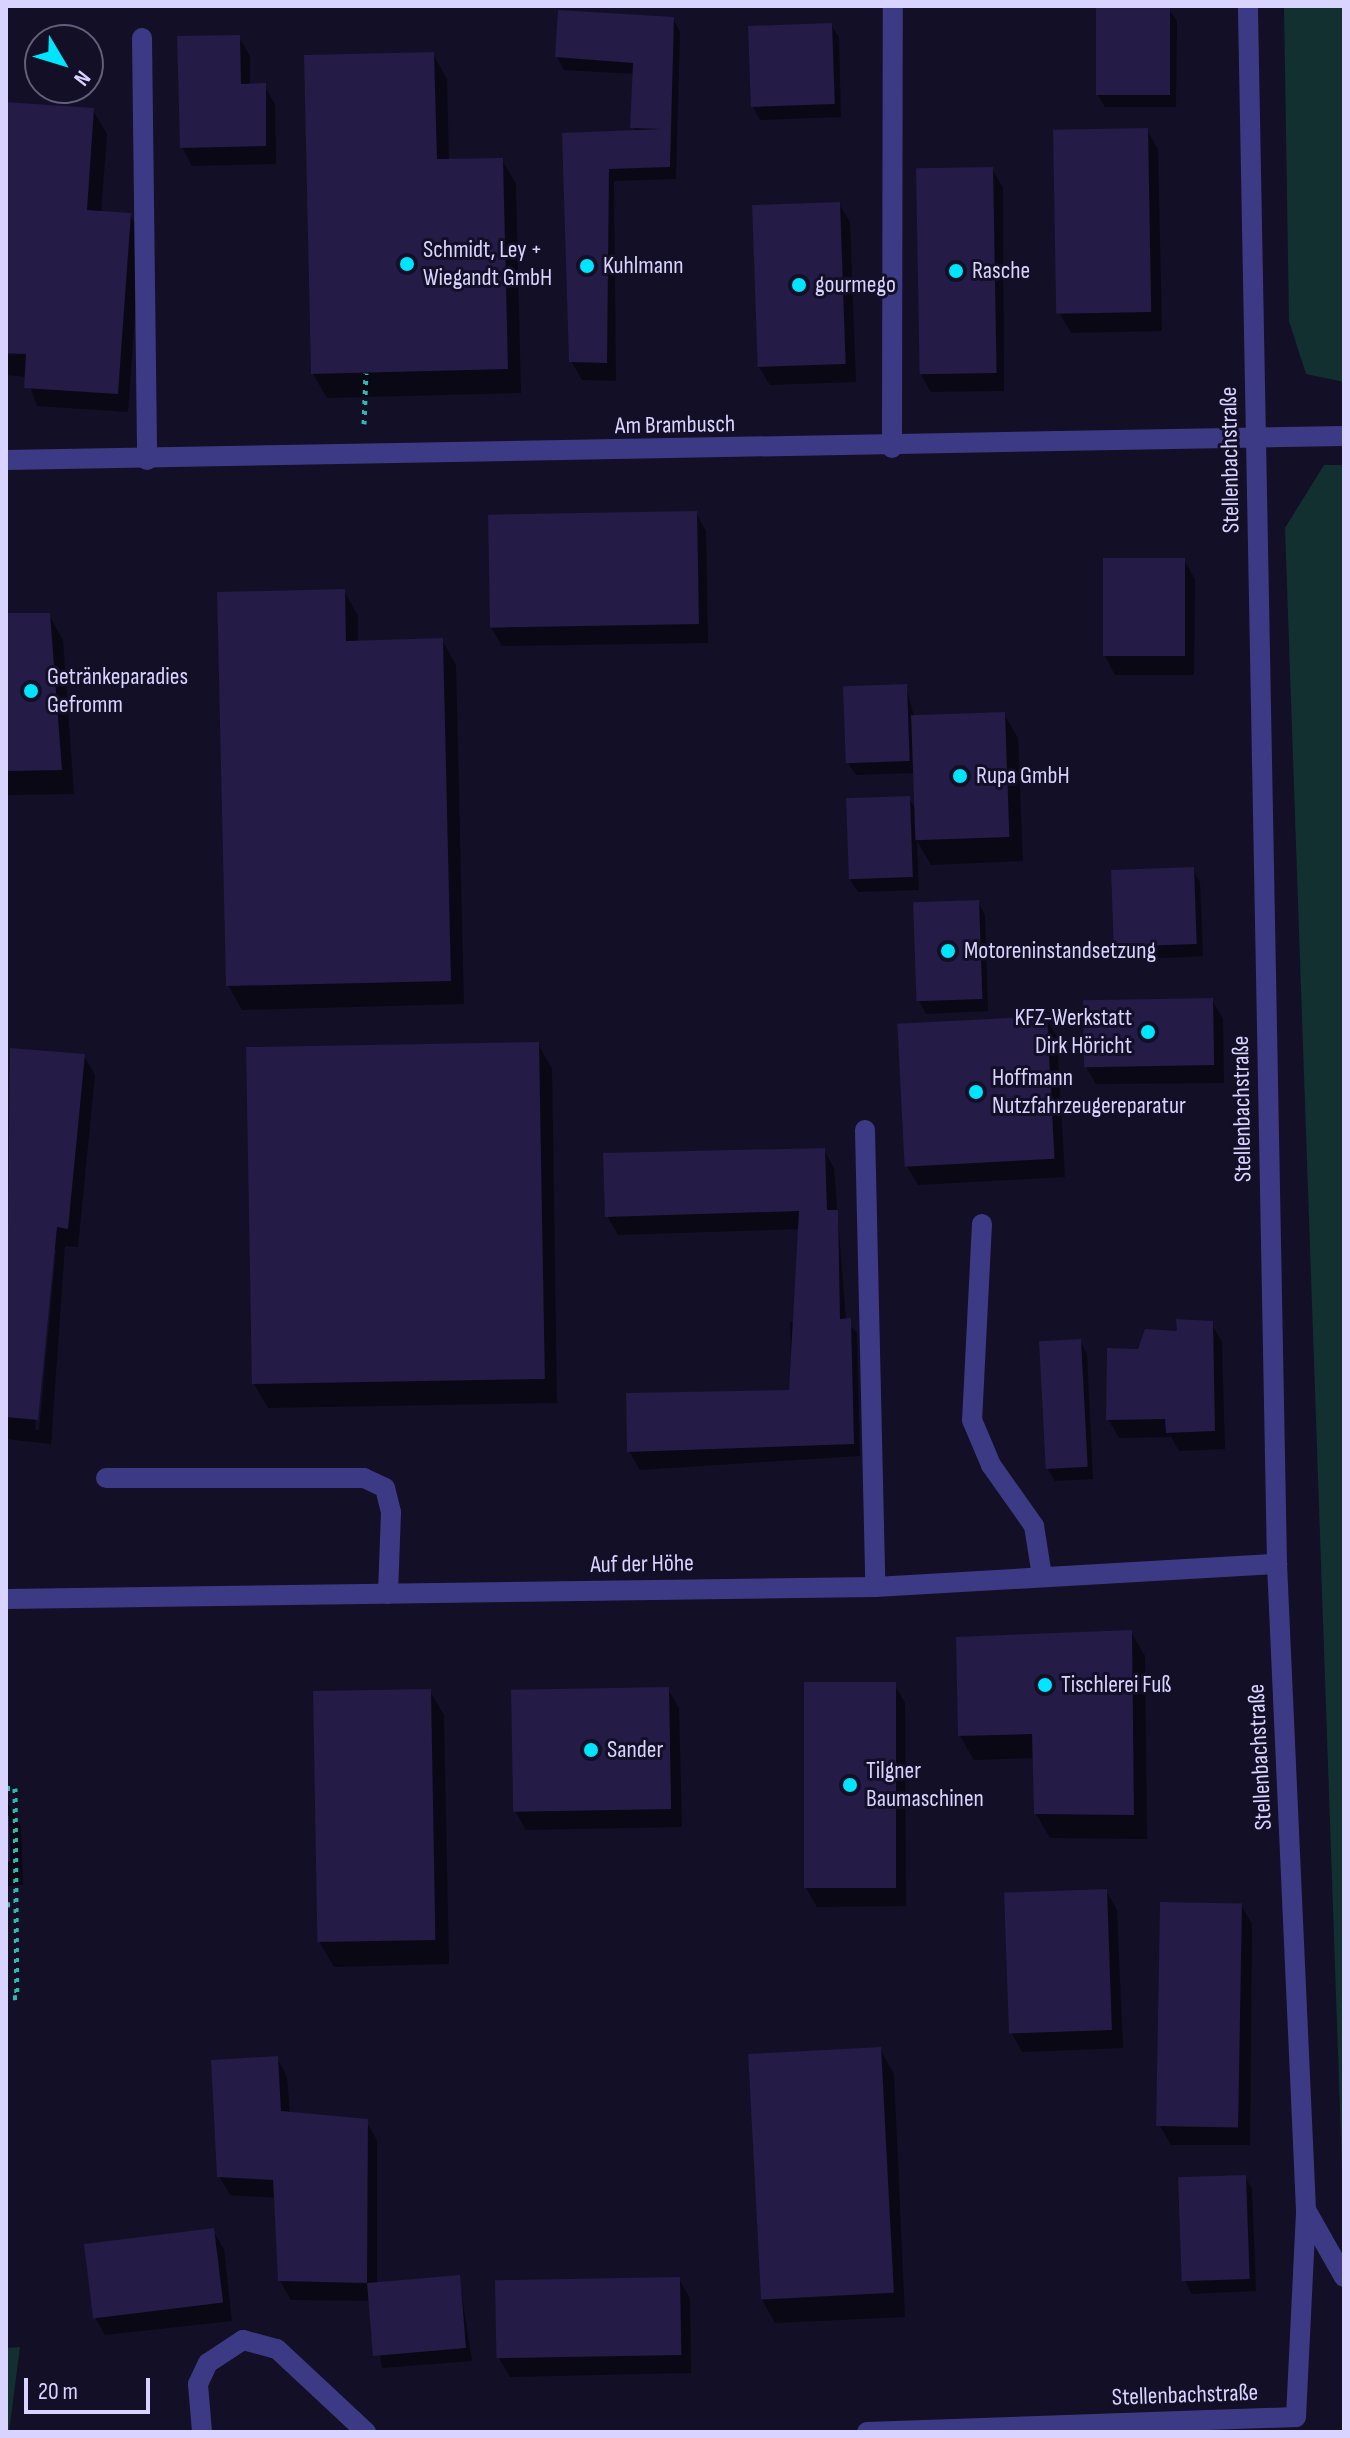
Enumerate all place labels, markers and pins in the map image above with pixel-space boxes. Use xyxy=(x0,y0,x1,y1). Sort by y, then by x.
place label: Schmidt, Ley + Wiegandt GmbH xyxy=(423,236,552,292)
place label: Kuhlmann xyxy=(603,252,684,280)
marker: Schmidt, Ley + Wiegandt GmbH xyxy=(398,255,416,273)
marker: Kuhlmann xyxy=(578,257,596,275)
place label: Rasche xyxy=(972,257,1030,285)
marker: Rasche xyxy=(947,262,965,280)
place label: gourmego xyxy=(815,271,896,299)
marker: gourmego xyxy=(790,276,808,294)
place label: Getränkeparadies Gefromm xyxy=(47,663,188,719)
marker: Getränkeparadies Gefromm xyxy=(22,682,40,700)
place label: Rupa GmbH xyxy=(976,762,1070,790)
marker: Rupa GmbH xyxy=(951,767,969,785)
place label: Motoreninstandsetzung xyxy=(964,937,1156,965)
marker: Motoreninstandsetzung xyxy=(939,942,957,960)
place label: KFZ-Werkstatt Dirk Höricht xyxy=(1015,1004,1132,1060)
marker: KFZ-Werkstatt Dirk Höricht xyxy=(1139,1023,1157,1041)
place label: Hoffmann Nutzfahrzeugereparatur xyxy=(992,1064,1186,1120)
marker: Hoffmann Nutzfahrzeugereparatur xyxy=(967,1083,985,1101)
place label: Tischlerei Fuß xyxy=(1061,1671,1171,1699)
marker: Tischlerei Fuß xyxy=(1036,1676,1054,1694)
place label: Sander xyxy=(607,1736,663,1764)
marker: Sander xyxy=(582,1741,600,1759)
place label: Tilgner Baumaschinen xyxy=(866,1757,984,1813)
marker: Tilgner Baumaschinen xyxy=(841,1776,859,1794)

